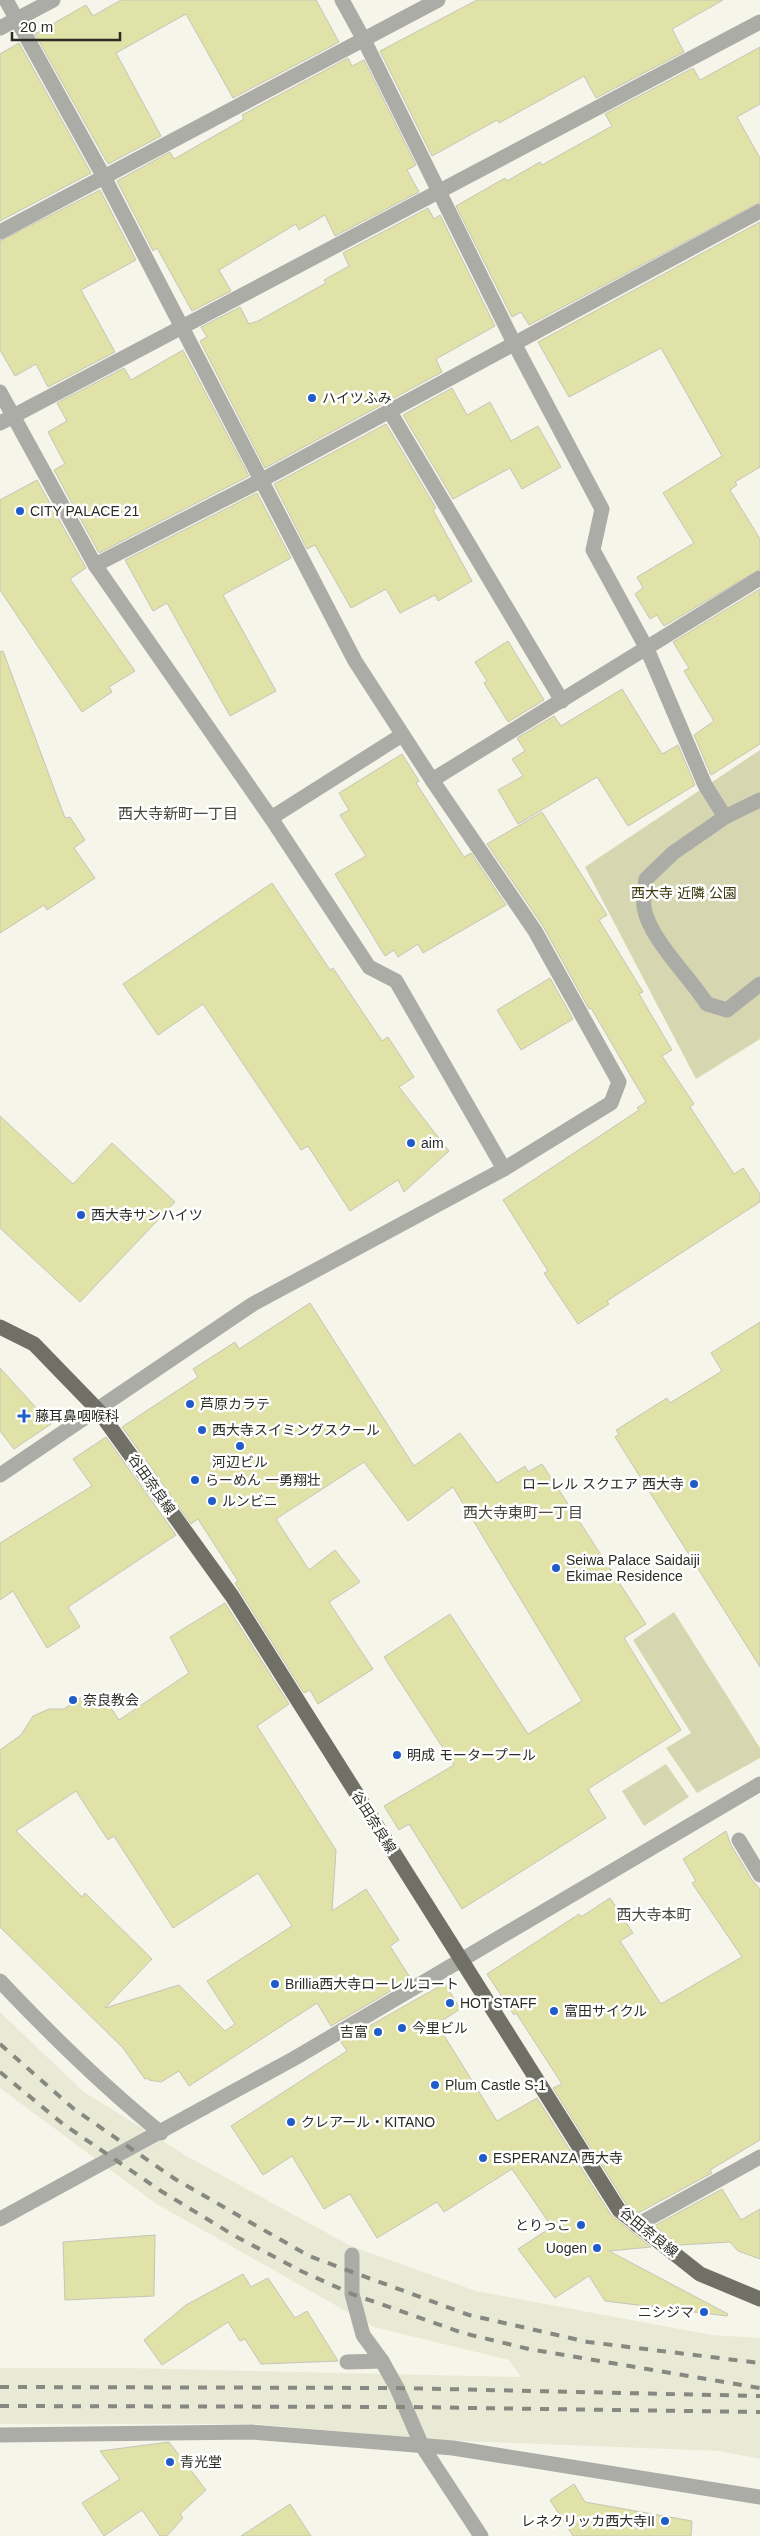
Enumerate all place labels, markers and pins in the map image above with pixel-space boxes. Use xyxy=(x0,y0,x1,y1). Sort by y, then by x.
place label: ハイツふみ xyxy=(322,390,392,406)
marker: ハイツふみ xyxy=(306,392,318,404)
place label: CITY PALACE 21 xyxy=(30,503,139,519)
marker: CITY PALACE 21 xyxy=(14,505,26,517)
place label: aim xyxy=(421,1135,444,1151)
marker: aim xyxy=(405,1137,417,1149)
place label: 西大寺サンハイツ xyxy=(91,1207,203,1223)
marker: 西大寺サンハイツ xyxy=(75,1209,87,1221)
place label: 芦原カラテ xyxy=(200,1396,270,1412)
marker: 芦原カラテ xyxy=(184,1398,196,1410)
place label: 藤耳鼻咽喉科 xyxy=(35,1408,119,1424)
marker: 藤耳鼻咽喉科 xyxy=(17,1409,31,1423)
place label: 西大寺スイミングスクール xyxy=(212,1422,380,1438)
marker: 西大寺スイミングスクール xyxy=(196,1424,208,1436)
marker: 河辺ビル xyxy=(234,1440,246,1452)
place label: 河辺ビル xyxy=(212,1454,268,1470)
place label: らーめん 一勇翔壮 xyxy=(205,1472,321,1488)
marker: らーめん 一勇翔壮 xyxy=(189,1474,201,1486)
place label: ローレル スクエア 西大寺 xyxy=(522,1476,684,1492)
marker: ローレル スクエア 西大寺 xyxy=(688,1478,700,1490)
place label: ルンビニ xyxy=(222,1493,278,1509)
marker: ルンビニ xyxy=(206,1495,218,1507)
place label: Seiwa Palace Saidaiji Ekimae Residence xyxy=(566,1552,700,1584)
marker: Seiwa Palace Saidaiji Ekimae Residence xyxy=(550,1562,562,1574)
place label: 奈良教会 xyxy=(83,1692,139,1708)
marker: 奈良教会 xyxy=(67,1694,79,1706)
place label: 明成 モータープール xyxy=(407,1747,536,1763)
marker: 明成 モータープール xyxy=(391,1749,403,1761)
place label: Brillia西大寺ローレルコート xyxy=(285,1976,459,1992)
marker: Brillia西大寺ローレルコート xyxy=(269,1978,281,1990)
place label: HOT STAFF xyxy=(460,1995,536,2011)
marker: HOT STAFF xyxy=(444,1997,456,2009)
place label: 富田サイクル xyxy=(564,2003,647,2019)
marker: 富田サイクル xyxy=(548,2005,560,2017)
place label: 今里ビル xyxy=(412,2020,468,2036)
marker: 今里ビル xyxy=(396,2022,408,2034)
place label: 吉富 xyxy=(340,2024,368,2040)
marker: 吉富 xyxy=(372,2026,384,2038)
place label: Plum Castle S-1 xyxy=(445,2077,546,2093)
marker: Plum Castle S-1 xyxy=(429,2079,441,2091)
place label: クレアール・KITANO xyxy=(301,2114,435,2130)
marker: クレアール・KITANO xyxy=(285,2116,297,2128)
place label: ESPERANZA 西大寺 xyxy=(493,2150,623,2166)
marker: ESPERANZA 西大寺 xyxy=(477,2152,489,2164)
place label: とりっこ xyxy=(515,2217,571,2233)
marker: とりっこ xyxy=(575,2219,587,2231)
place label: Uogen xyxy=(546,2240,587,2256)
marker: Uogen xyxy=(591,2242,603,2254)
place label: ニシジマ xyxy=(638,2304,694,2320)
marker: ニシジマ xyxy=(698,2306,710,2318)
place label: 青光堂 xyxy=(180,2454,222,2470)
marker: 青光堂 xyxy=(164,2456,176,2468)
place label: レネクリッカ西大寺II xyxy=(521,2513,655,2529)
marker: レネクリッカ西大寺II xyxy=(659,2515,671,2527)

